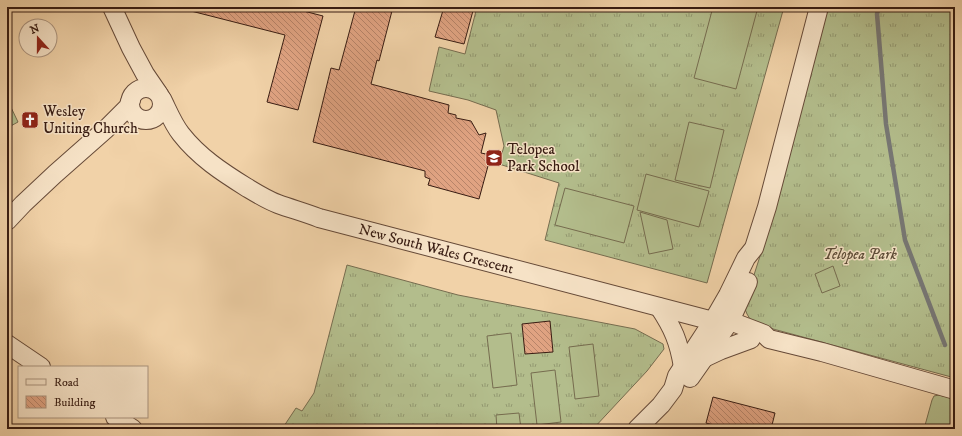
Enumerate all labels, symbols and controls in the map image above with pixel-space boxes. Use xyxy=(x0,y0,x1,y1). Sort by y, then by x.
north arrow xyxy=(18,18,58,58)
text: N xyxy=(28,21,41,38)
place label: Wesley Uniting Church xyxy=(42,102,138,138)
church icon: Wesley Uniting Church xyxy=(20,110,40,130)
place label: Telopea Park School xyxy=(507,140,580,176)
school or university icon: Telopea Park School xyxy=(484,148,504,168)
street label: New South Wales Crescent xyxy=(357,219,516,278)
park label: Telopea Park xyxy=(823,245,897,264)
legend xyxy=(18,366,148,418)
text: Road xyxy=(54,375,79,390)
text: Building xyxy=(54,395,95,410)

